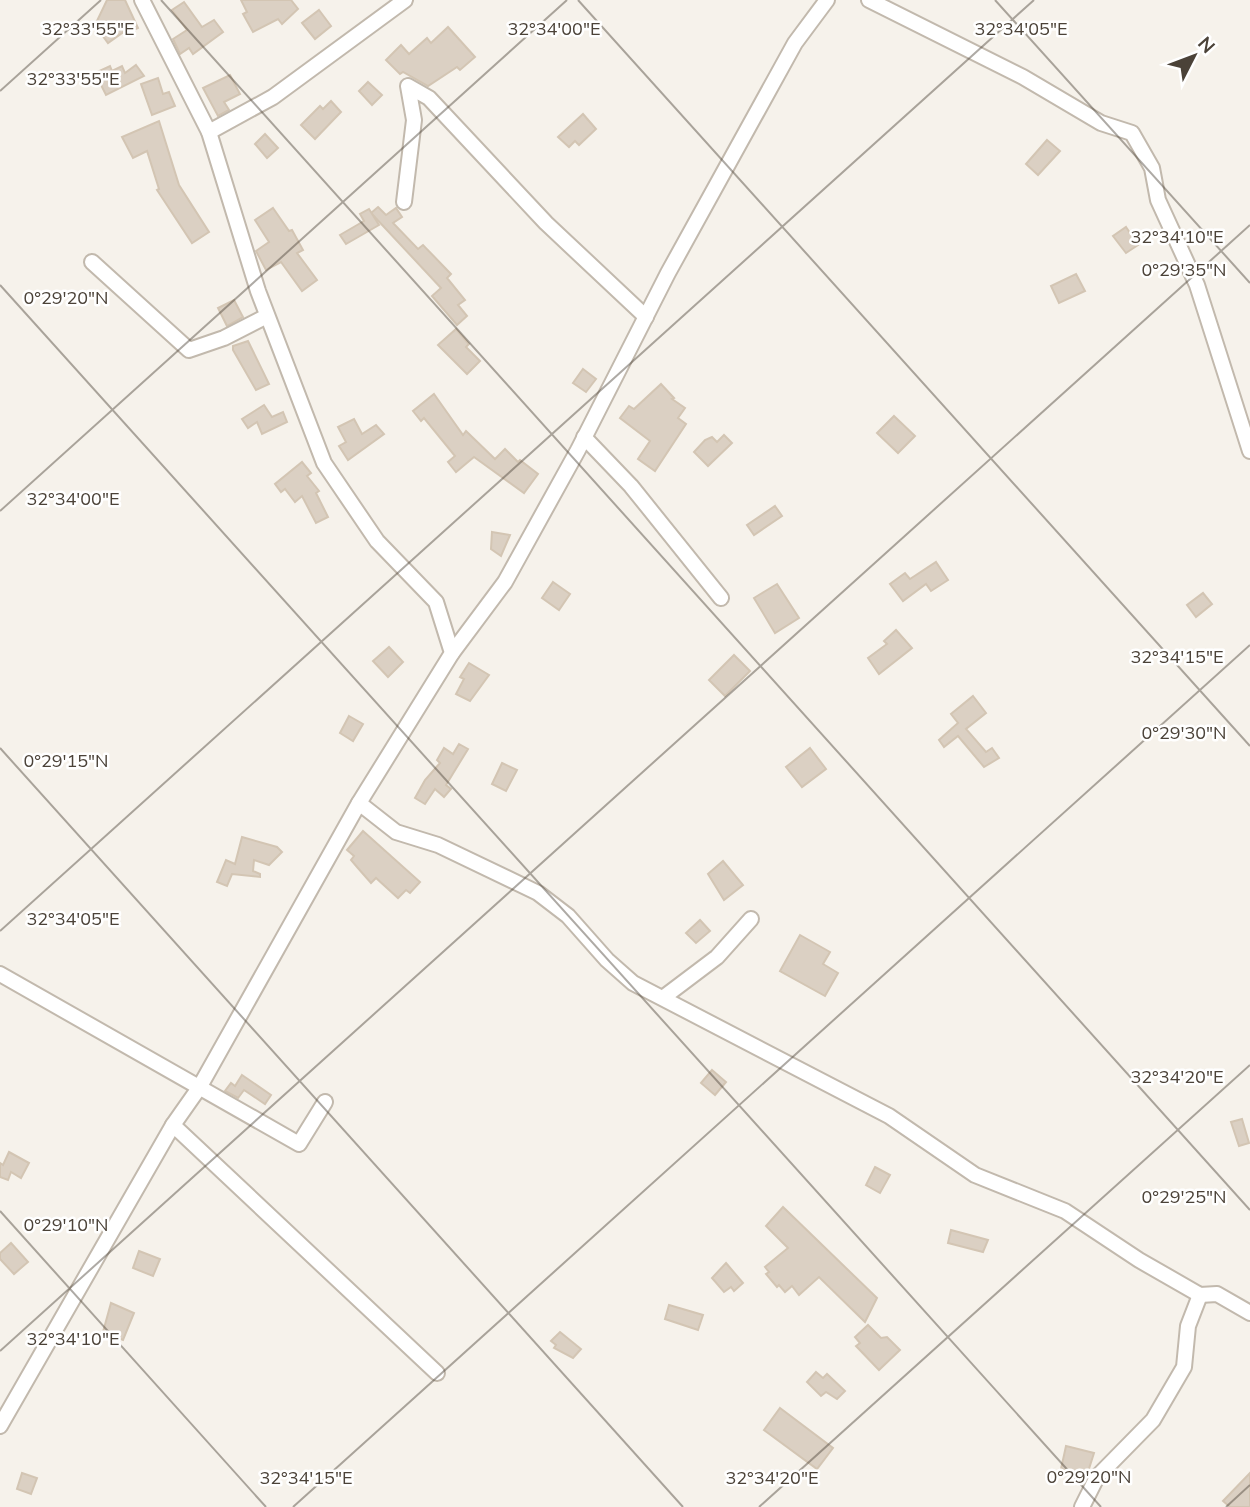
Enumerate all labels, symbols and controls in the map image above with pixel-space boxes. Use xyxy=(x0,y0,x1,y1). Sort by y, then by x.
text: 32°33'55"E xyxy=(41,17,135,40)
text: 32°34'00"E xyxy=(507,17,601,40)
text: 32°34'05"E xyxy=(974,17,1068,40)
north arrow xyxy=(1159,21,1229,91)
text: N xyxy=(1193,31,1220,58)
text: 32°33'55"E xyxy=(26,67,120,90)
text: 32°34'10"E xyxy=(1130,225,1224,248)
text: 0°29'35"N xyxy=(1141,258,1227,281)
text: 0°29'20"N xyxy=(23,286,109,309)
text: 32°34'00"E xyxy=(26,487,120,510)
text: 32°34'15"E xyxy=(1130,645,1224,668)
text: 0°29'30"N xyxy=(1141,721,1227,744)
text: 0°29'15"N xyxy=(23,749,109,772)
text: 32°34'05"E xyxy=(26,907,120,930)
text: 32°34'20"E xyxy=(1130,1065,1224,1088)
text: 0°29'25"N xyxy=(1141,1185,1227,1208)
text: 0°29'10"N xyxy=(23,1213,109,1236)
text: 32°34'10"E xyxy=(26,1327,120,1350)
text: 0°29'20"N xyxy=(1046,1465,1132,1488)
text: 32°34'15"E xyxy=(259,1466,353,1489)
text: 32°34'20"E xyxy=(725,1466,819,1489)

